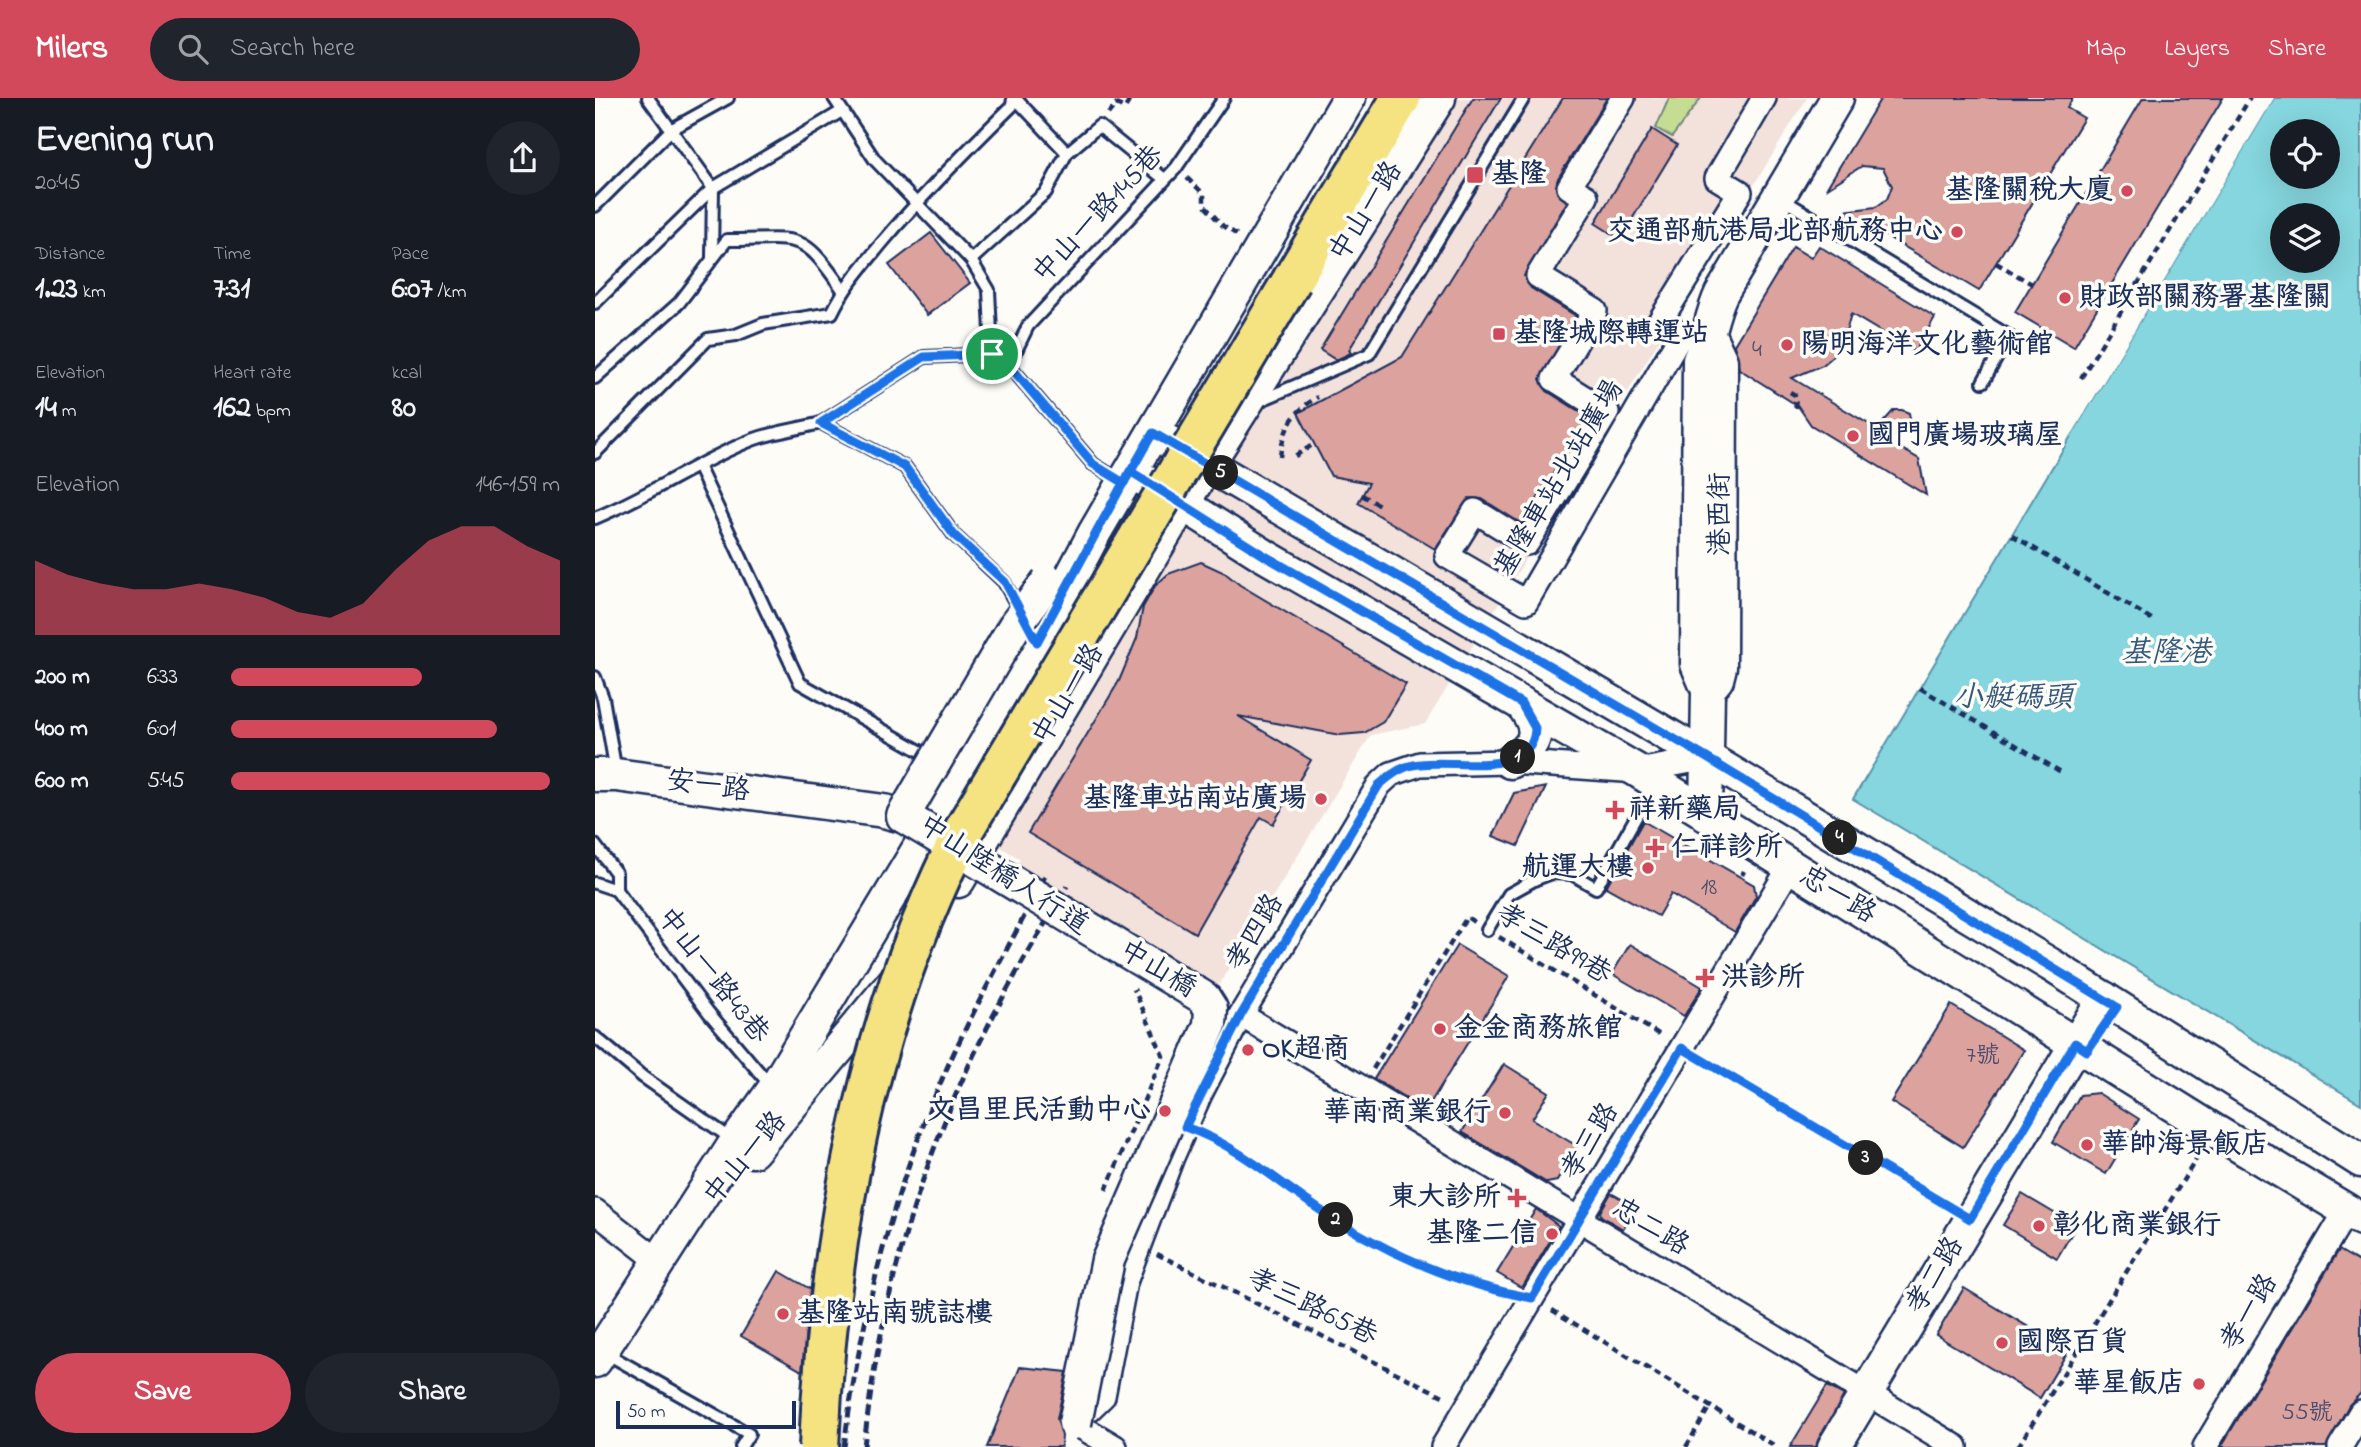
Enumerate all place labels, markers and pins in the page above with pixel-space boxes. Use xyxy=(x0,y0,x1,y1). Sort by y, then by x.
place label: 基隆 xyxy=(1491,155,1547,196)
marker: 基隆 xyxy=(1465,165,1485,185)
place label: 基隆關稅大廈 xyxy=(1945,171,2113,212)
marker: 基隆關稅大廈 xyxy=(2119,183,2135,199)
place label: 交通部航港局北部航務中心 xyxy=(1607,212,1943,253)
marker: 交通部航港局北部航務中心 xyxy=(1949,224,1965,240)
place label: 財政部關務署基隆關 xyxy=(2079,278,2331,319)
marker: 財政部關務署基隆關 xyxy=(2057,290,2073,306)
place label: 基隆城際轉運站 xyxy=(1513,314,1709,355)
pin xyxy=(962,324,1022,384)
place label: 陽明海洋文化藝術館 xyxy=(1801,325,2053,366)
marker: 基隆城際轉運站 xyxy=(1491,326,1507,342)
marker: 陽明海洋文化藝術館 xyxy=(1779,337,1795,353)
place label: 國門廣場玻璃屋 xyxy=(1867,416,2063,457)
marker: 國門廣場玻璃屋 xyxy=(1845,428,1861,444)
pin: 5 xyxy=(1203,456,1239,490)
pin: 1 xyxy=(1501,740,1535,774)
place label: 基隆車站南站廣場 xyxy=(1083,779,1307,820)
place label: 祥新藥局 xyxy=(1629,790,1741,831)
marker: 基隆車站南站廣場 xyxy=(1313,791,1329,807)
marker: 祥新藥局 xyxy=(1607,802,1623,818)
pin: 4 xyxy=(1823,820,1857,856)
place label: 仁祥診所 xyxy=(1671,828,1783,869)
marker: 仁祥診所 xyxy=(1645,838,1665,858)
place label: 航運大樓 xyxy=(1522,848,1634,889)
marker: 航運大樓 xyxy=(1640,860,1656,876)
place label: 洪診所 xyxy=(1721,958,1805,999)
marker: 洪診所 xyxy=(1695,968,1715,988)
place label: 金金商務旅館 xyxy=(1454,1009,1622,1050)
marker: 金金商務旅館 xyxy=(1432,1021,1448,1037)
place label: OK超商 xyxy=(1262,1030,1350,1071)
marker: OK超商 xyxy=(1240,1042,1256,1058)
place label: 文昌里民活動中心 xyxy=(927,1091,1151,1132)
place label: 華南商業銀行 xyxy=(1323,1093,1491,1134)
marker: 文昌里民活動中心 xyxy=(1157,1103,1173,1119)
marker: 華南商業銀行 xyxy=(1497,1105,1513,1121)
place label: 華帥海景飯店 xyxy=(2101,1125,2269,1166)
marker: 華帥海景飯店 xyxy=(2079,1137,2095,1153)
pin: 3 xyxy=(1849,1140,1883,1176)
place label: 東大診所 xyxy=(1389,1178,1501,1219)
marker: 東大診所 xyxy=(1507,1188,1527,1208)
pin: 2 xyxy=(1319,1202,1353,1238)
place label: 彰化商業銀行 xyxy=(2053,1206,2221,1247)
place label: 基隆二信 xyxy=(1426,1214,1538,1255)
marker: 彰化商業銀行 xyxy=(2031,1218,2047,1234)
marker: 基隆二信 xyxy=(1544,1226,1560,1242)
place label: 基隆站南號誌樓 xyxy=(797,1294,993,1335)
marker: 基隆站南號誌樓 xyxy=(775,1306,791,1322)
place label: 國際百貨 xyxy=(2016,1323,2128,1364)
marker: 國際百貨 xyxy=(1994,1335,2010,1351)
place label: 華星飯店 xyxy=(2073,1364,2185,1405)
marker: 華星飯店 xyxy=(2191,1376,2207,1392)

